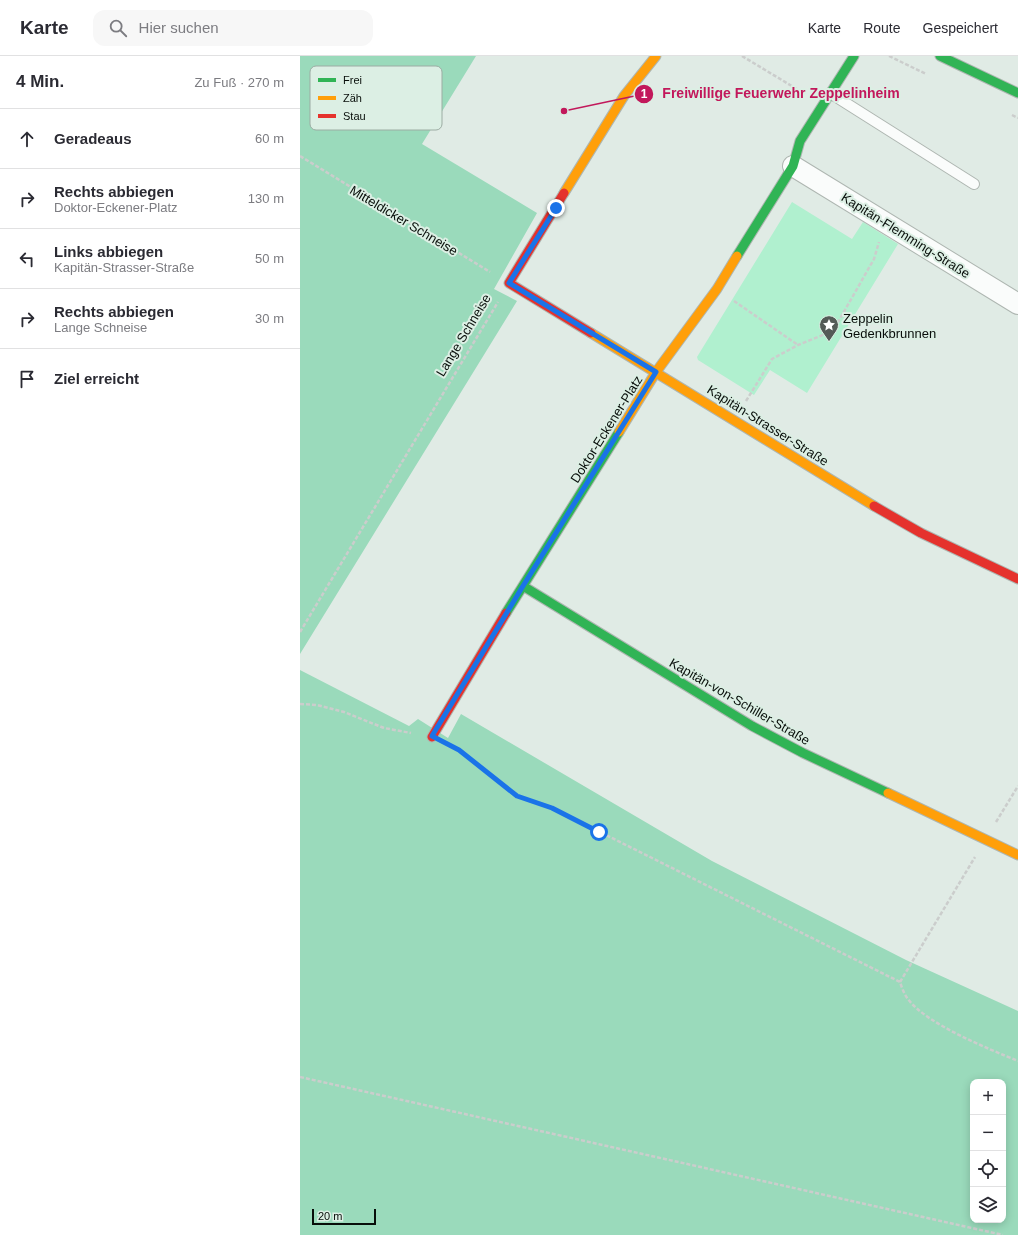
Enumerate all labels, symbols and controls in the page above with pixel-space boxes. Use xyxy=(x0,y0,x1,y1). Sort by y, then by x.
search box xyxy=(93,10,373,46)
text: Karte xyxy=(20,17,69,38)
icon: search xyxy=(107,17,129,39)
text: Hier suchen xyxy=(139,19,219,36)
text: Karte xyxy=(808,20,841,36)
text: Route xyxy=(863,20,901,36)
text: Gespeichert xyxy=(923,20,998,36)
legend xyxy=(310,66,442,130)
text: 4 Min. xyxy=(16,72,64,91)
text: Frei xyxy=(343,74,362,86)
text: Zu Fuß · 270 m xyxy=(194,75,284,90)
callout: Freiwillige Feuerwehr Zeppelinheim xyxy=(634,81,907,107)
text: Freiwillige Feuerwehr Zeppelinheim xyxy=(662,85,900,101)
text: 1 xyxy=(641,87,648,101)
text: Zäh xyxy=(343,92,362,104)
text: Stau xyxy=(343,110,366,122)
icon: ahead xyxy=(16,128,38,150)
text: Geradeaus xyxy=(54,130,132,147)
text: 60 m xyxy=(255,131,284,146)
street label: Mitteldicker Schneise xyxy=(347,182,460,258)
text: Rechts abbiegen xyxy=(54,183,174,200)
icon: right xyxy=(16,188,38,210)
street label: Kapitän-Flemming-Straße xyxy=(839,190,973,281)
text: 130 m xyxy=(248,191,284,206)
route end xyxy=(547,199,565,217)
text: Doktor-Eckener-Platz xyxy=(54,200,178,215)
text: Links abbiegen xyxy=(54,243,163,260)
icon: left xyxy=(16,248,38,270)
text: 50 m xyxy=(255,251,284,266)
text: Kapitän-Strasser-Straße xyxy=(54,260,194,275)
street label: Lange Schneise xyxy=(433,291,494,379)
text: Rechts abbiegen xyxy=(54,303,174,320)
icon: right xyxy=(16,308,38,330)
text: 30 m xyxy=(255,311,284,326)
place label: Zeppelin Gedenkbrunnen xyxy=(843,311,936,341)
place icon: Zeppelin Gedenkbrunnen xyxy=(818,314,840,342)
text: Lange Schneise xyxy=(54,320,147,335)
icon: arrive xyxy=(16,368,38,390)
text: Ziel erreicht xyxy=(54,370,139,387)
street label: Doktor-Eckener-Platz xyxy=(567,373,646,486)
street label: Kapitän-Strasser-Straße xyxy=(704,382,831,469)
street label: Kapitän-von-Schiller-Straße xyxy=(667,655,813,748)
route start xyxy=(590,823,608,841)
map controls xyxy=(970,1079,1006,1223)
button: + xyxy=(970,1079,1006,1115)
button: − xyxy=(970,1115,1006,1151)
button: locate xyxy=(970,1151,1006,1187)
button: layers xyxy=(970,1187,1006,1223)
scale bar xyxy=(312,1207,376,1226)
text: 20 m xyxy=(318,1210,342,1222)

